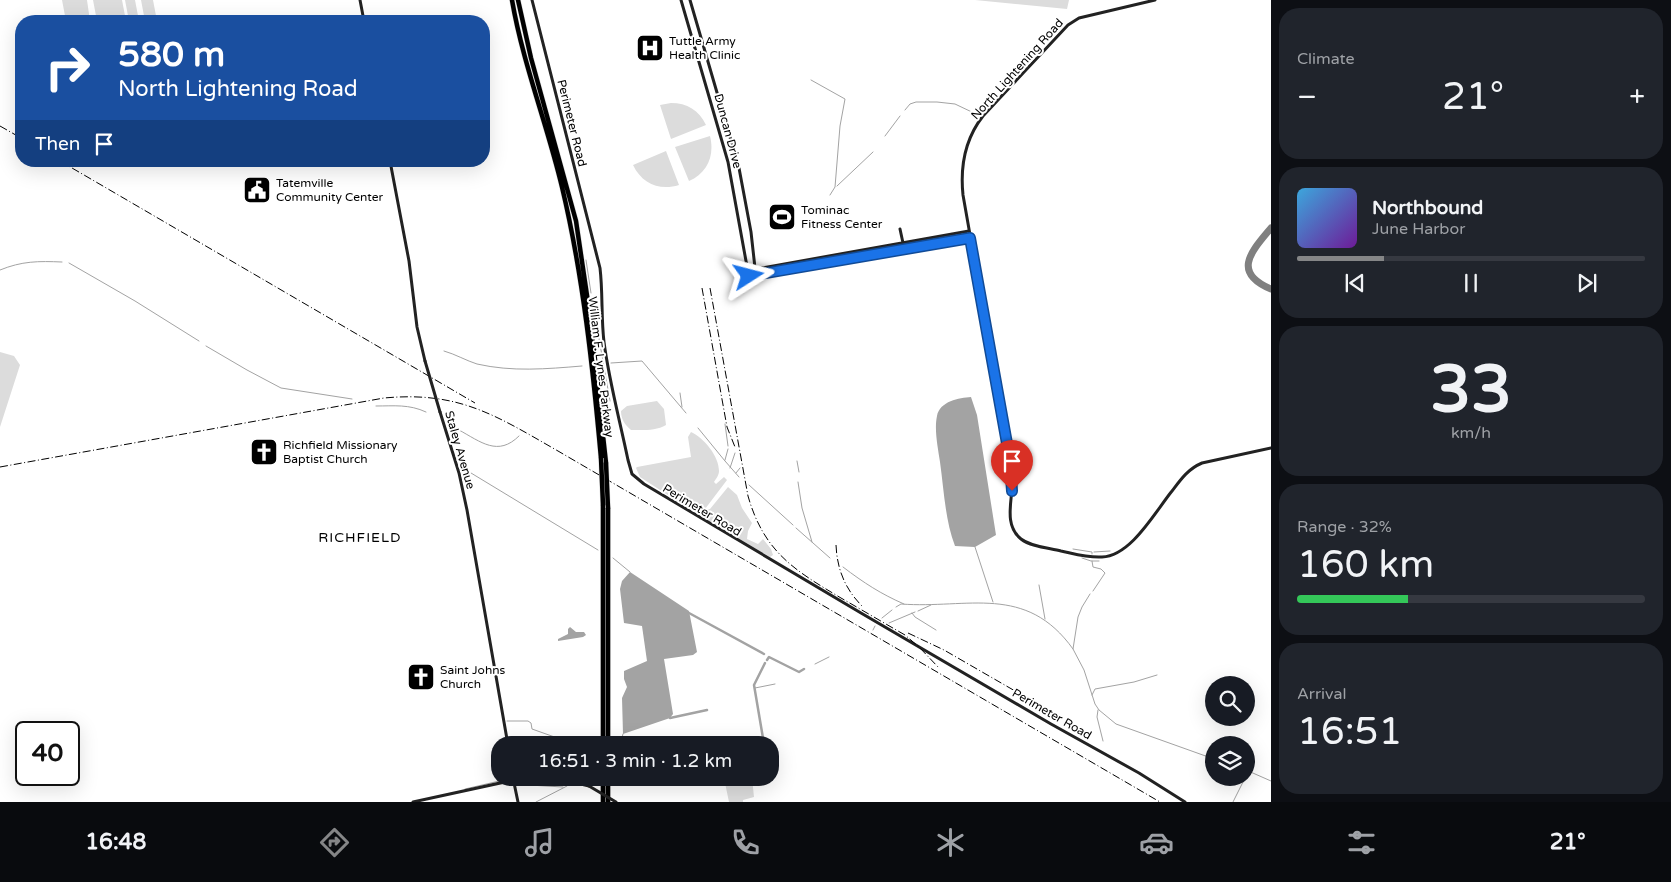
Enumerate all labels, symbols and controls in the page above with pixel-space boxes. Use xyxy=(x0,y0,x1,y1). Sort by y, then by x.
street label: North Lightening Road xyxy=(968,16,1066,122)
hospital icon: Tuttle Army Health Clinic xyxy=(635,33,665,63)
text: 580 m xyxy=(118,34,225,76)
place label: Tuttle Army Health Clinic xyxy=(669,34,740,62)
icon: right xyxy=(35,35,100,100)
text: Climate xyxy=(1297,49,1355,69)
text: 21° xyxy=(1442,74,1504,120)
text: North Lightening Road xyxy=(118,76,358,102)
street label: Perimeter Road xyxy=(554,78,590,168)
text: − xyxy=(1297,80,1317,114)
text: + xyxy=(1629,80,1645,114)
street label: Duncan Drive xyxy=(711,92,745,170)
icon: arrive xyxy=(90,130,118,158)
text: Then xyxy=(35,133,80,155)
public building icon: Tatemville Community Center xyxy=(242,175,272,205)
place label: Tatemville Community Center xyxy=(276,176,384,204)
text: Northbound xyxy=(1372,197,1483,219)
sports icon: Tominac Fitness Center xyxy=(767,202,797,232)
place label: Tominac Fitness Center xyxy=(801,203,883,231)
text: June Harbor xyxy=(1372,219,1465,239)
position arrow xyxy=(722,249,774,301)
icon: previous xyxy=(1341,269,1369,297)
icon: pause xyxy=(1457,269,1485,297)
icon: next xyxy=(1573,269,1601,297)
street label: William F. Lynes Parkway xyxy=(585,296,617,439)
text: 33 xyxy=(1430,351,1512,430)
street label: Staley Avenue xyxy=(442,409,478,491)
text: km/h xyxy=(1451,423,1491,443)
church icon: Richfield Missionary Baptist Church xyxy=(249,437,279,467)
place label: Richfield Missionary Baptist Church xyxy=(283,438,398,466)
pin xyxy=(991,440,1033,491)
icon: arrive xyxy=(998,447,1026,475)
street label: Perimeter Road xyxy=(660,481,744,539)
text: Range · 32% xyxy=(1297,517,1392,537)
district label: RICHFIELD xyxy=(318,529,402,546)
text: 160 km xyxy=(1297,542,1434,588)
church icon: Saint Johns Church xyxy=(406,662,436,692)
place label: Saint Johns Church xyxy=(440,663,505,691)
map controls xyxy=(1205,676,1255,786)
button: search xyxy=(1205,676,1255,726)
text: Arrival xyxy=(1297,684,1346,704)
street label: Perimeter Road xyxy=(1010,686,1094,742)
text: 16:51 xyxy=(1297,709,1402,755)
speed limit sign: 40 xyxy=(15,721,80,786)
button: layers xyxy=(1205,736,1255,786)
text: 16:51 · 3 min · 1.2 km xyxy=(538,750,732,772)
icon: directions xyxy=(317,825,352,860)
icon: music xyxy=(522,825,557,860)
icon: phone xyxy=(728,825,763,860)
icon: climate xyxy=(933,825,968,860)
icon: car xyxy=(1139,825,1174,860)
icon: filters xyxy=(1344,825,1379,860)
text: 16:48 xyxy=(85,829,146,855)
text: 21° xyxy=(1550,829,1586,855)

